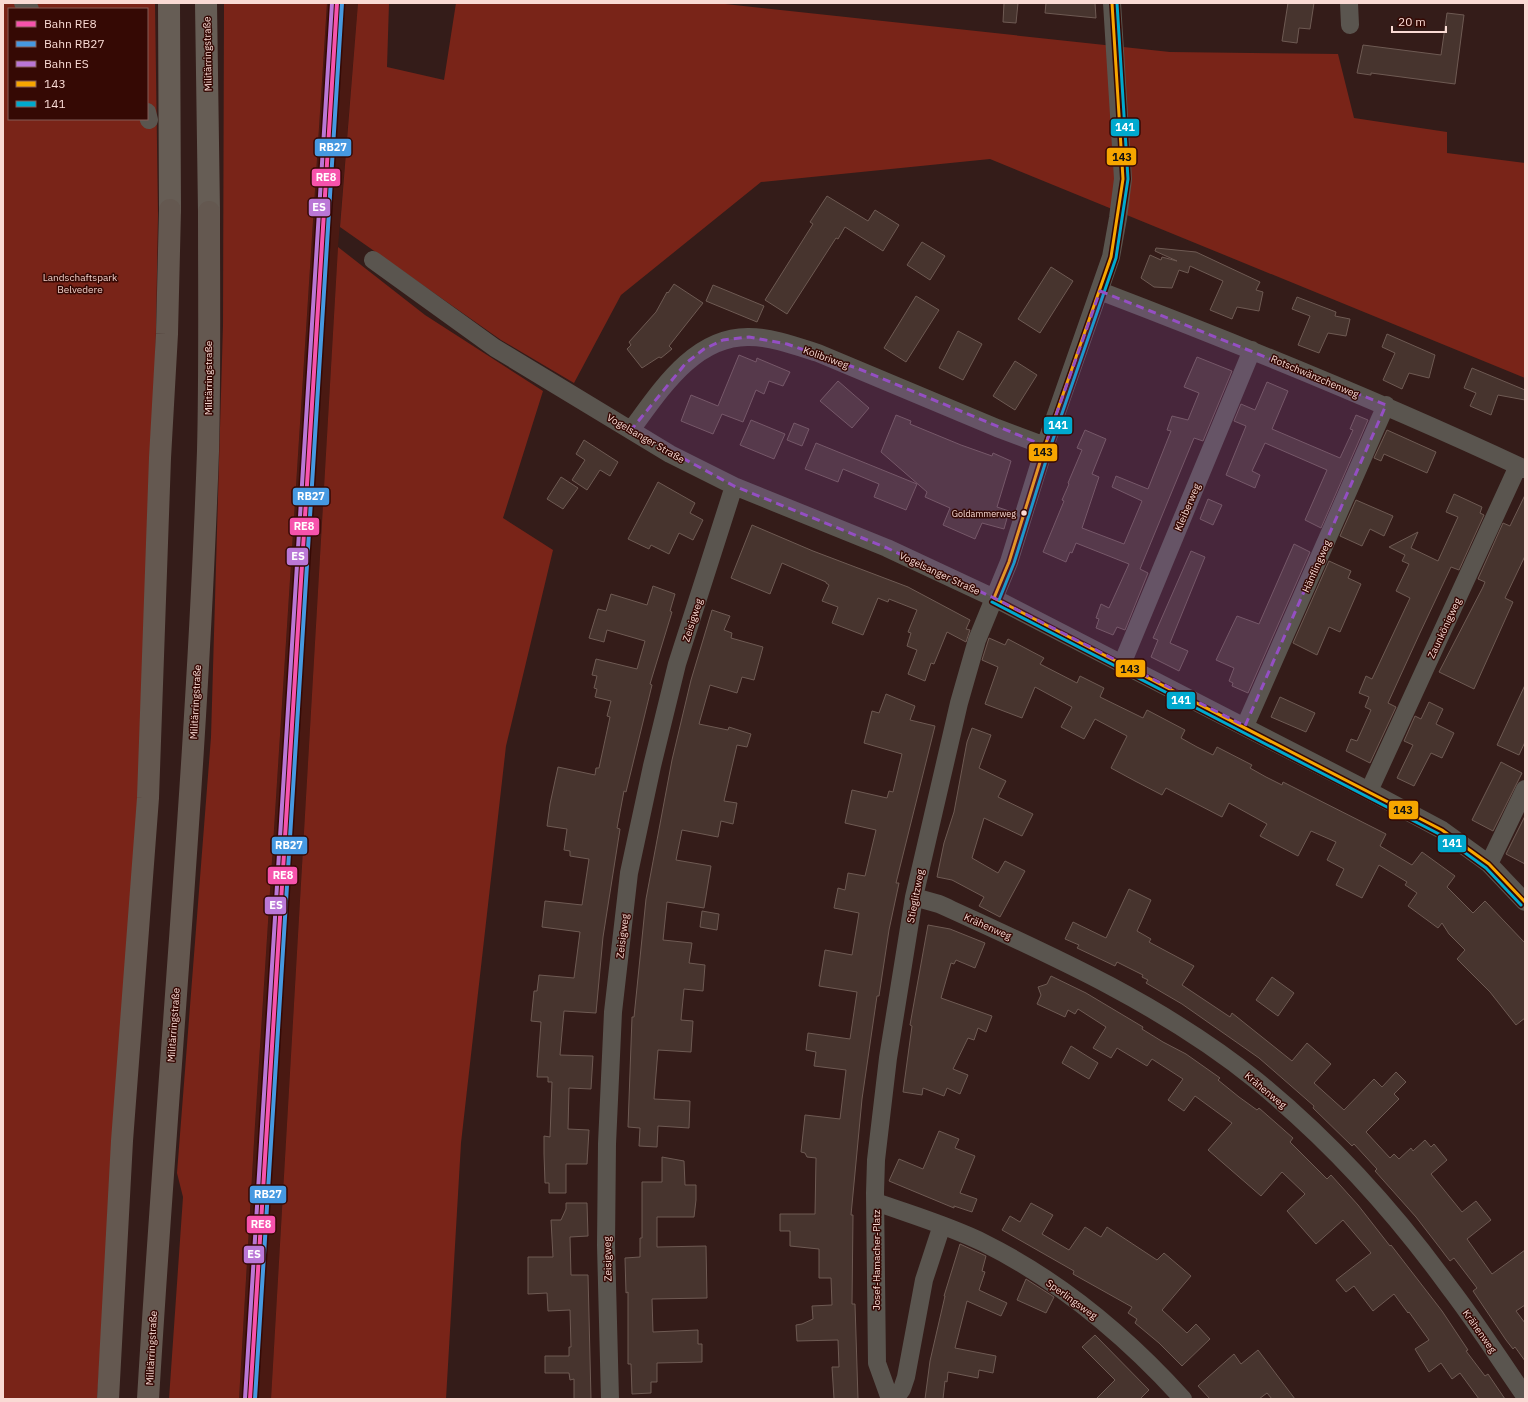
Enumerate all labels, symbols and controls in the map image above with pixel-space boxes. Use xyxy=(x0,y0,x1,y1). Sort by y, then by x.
legend xyxy=(8,8,148,120)
scale bar xyxy=(1392,8,1446,34)
text: 20 m xyxy=(1398,14,1426,29)
text: Bahn RE8 xyxy=(44,16,97,31)
street label: Militärringstraße xyxy=(200,16,215,91)
text: Bahn RB27 xyxy=(44,36,105,51)
text: Bahn ES xyxy=(44,56,89,71)
text: 143 xyxy=(44,76,66,91)
text: 141 xyxy=(44,96,66,111)
line badge: 141 xyxy=(1110,118,1140,137)
text: 141 xyxy=(1115,120,1135,134)
line badge: RB27 xyxy=(314,138,352,157)
text: RB27 xyxy=(319,140,347,154)
line badge: 143 xyxy=(1106,147,1137,166)
text: 143 xyxy=(1112,150,1132,164)
line badge: RE8 xyxy=(311,168,341,187)
text: RE8 xyxy=(316,170,337,184)
line badge: ES xyxy=(308,198,331,217)
text: ES xyxy=(312,200,326,214)
park label: Landschaftspark Belvedere xyxy=(43,271,118,296)
street label: Militärringstraße xyxy=(202,340,215,415)
street label: Kolibriweg xyxy=(801,343,851,372)
street label: Rotschwänzchenweg xyxy=(1269,352,1361,401)
street label: Vogelsanger Straße xyxy=(605,411,687,466)
line badge: 141 xyxy=(1043,416,1073,435)
text: 141 xyxy=(1048,418,1068,432)
line badge: 143 xyxy=(1028,443,1058,462)
text: 143 xyxy=(1033,445,1053,459)
street label: Kleiberweg xyxy=(1172,481,1204,533)
line badge: RB27 xyxy=(292,487,330,506)
text: RB27 xyxy=(297,489,325,503)
place label: Goldammerweg xyxy=(952,508,1016,519)
marker: Goldammerweg xyxy=(1019,508,1029,518)
line badge: RE8 xyxy=(289,517,320,536)
text: RE8 xyxy=(294,519,315,533)
street label: Hänflingweg xyxy=(1299,537,1334,594)
line badge: ES xyxy=(286,547,309,566)
text: ES xyxy=(291,549,305,563)
street label: Vogelsanger Straße xyxy=(897,549,983,598)
street label: Zaunkönigweg xyxy=(1425,595,1464,660)
street label: Zeisigweg xyxy=(679,596,706,643)
line badge: 143 xyxy=(1115,659,1146,678)
text: 143 xyxy=(1120,662,1140,676)
street label: Militärringstraße xyxy=(187,664,204,740)
line badge: 141 xyxy=(1166,691,1196,710)
text: 141 xyxy=(1171,693,1191,707)
line badge: 143 xyxy=(1388,800,1419,820)
text: 143 xyxy=(1393,803,1413,817)
line badge: 141 xyxy=(1437,834,1467,853)
line badge: RB27 xyxy=(271,836,308,855)
text: 141 xyxy=(1442,836,1462,850)
text: RB27 xyxy=(275,838,303,852)
line badge: RE8 xyxy=(267,866,298,885)
street label: Stieglitzweg xyxy=(904,867,927,924)
text: RE8 xyxy=(273,868,294,882)
line badge: ES xyxy=(264,896,287,915)
text: ES xyxy=(269,898,283,912)
street label: Krähenweg xyxy=(962,910,1014,943)
street label: Zeisigweg xyxy=(613,912,632,959)
street label: Militärringstraße xyxy=(164,987,183,1063)
street label: Krähenweg xyxy=(1242,1069,1290,1112)
line badge: RB27 xyxy=(249,1185,287,1204)
text: RB27 xyxy=(254,1187,282,1201)
street label: Josef-Hamacher-Platz xyxy=(870,1209,883,1310)
line badge: RE8 xyxy=(246,1215,276,1234)
text: RE8 xyxy=(251,1217,272,1231)
street label: Zeisigweg xyxy=(601,1236,614,1282)
line badge: ES xyxy=(243,1245,265,1264)
text: ES xyxy=(247,1247,261,1261)
street label: Sperlingsweg xyxy=(1044,1276,1100,1323)
street label: Krähenweg xyxy=(1460,1307,1500,1356)
street label: Militärringstraße xyxy=(143,1310,160,1386)

